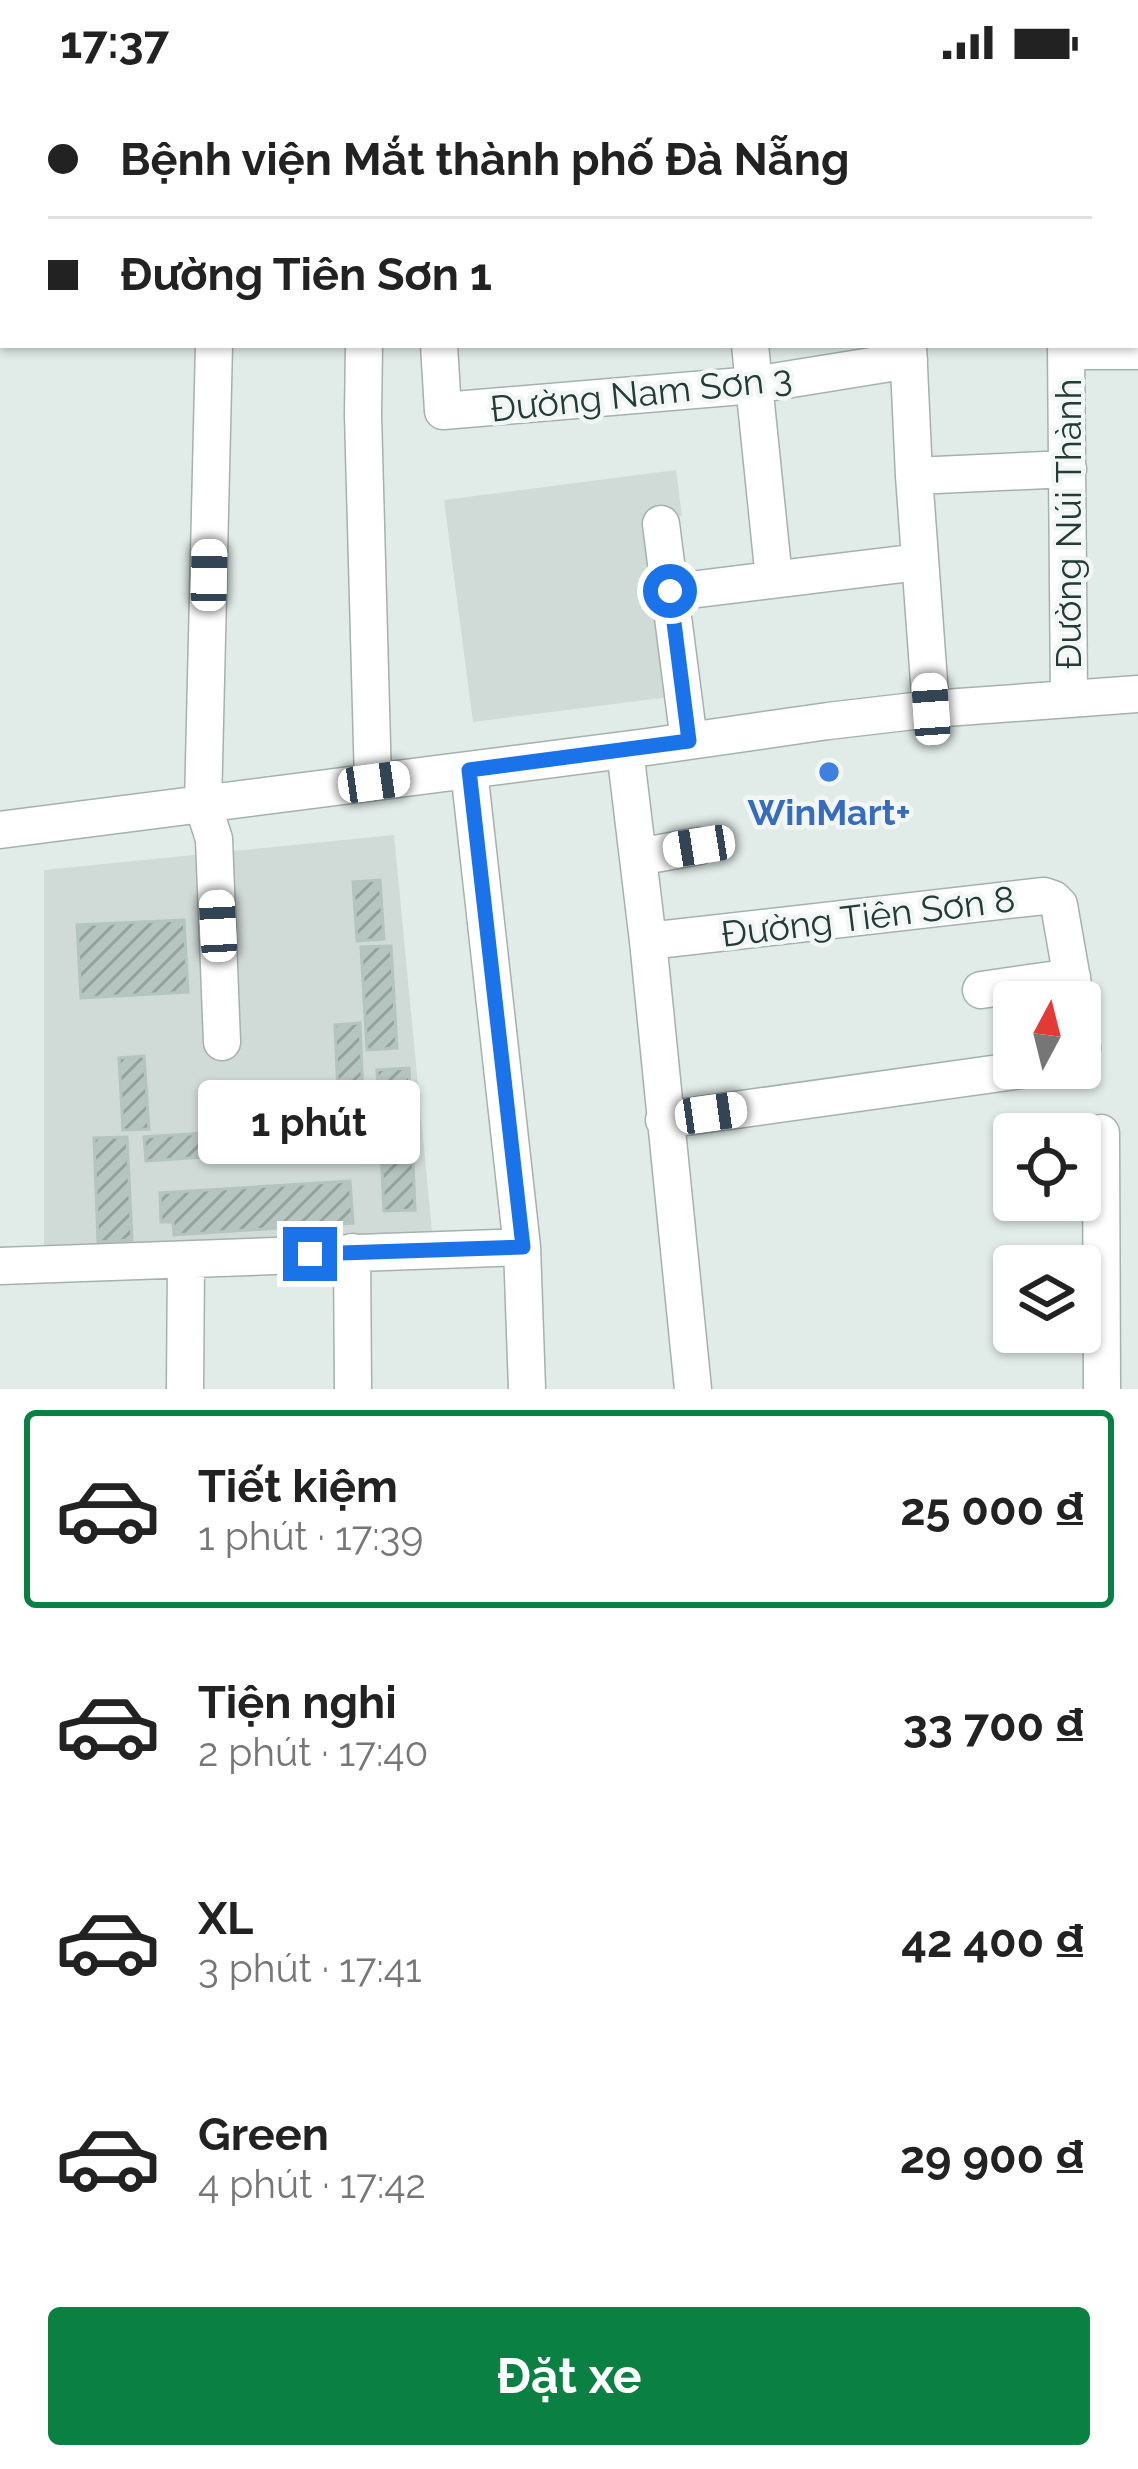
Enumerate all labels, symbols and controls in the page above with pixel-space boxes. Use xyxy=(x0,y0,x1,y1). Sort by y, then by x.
text: 17:37 xyxy=(60,16,169,69)
text: Bệnh viện Mắt thành phố Đà Nẵng xyxy=(120,133,849,186)
text: Đường Tiên Sơn 1 xyxy=(120,248,492,301)
street label: Đường Nam Sơn 3 xyxy=(488,356,794,430)
street label: Đường Núi Thành xyxy=(1047,379,1089,669)
car xyxy=(190,539,228,611)
route start xyxy=(643,564,697,618)
car xyxy=(911,672,951,746)
car xyxy=(336,759,412,805)
marker: WinMart+ xyxy=(816,759,842,785)
place label: WinMart+ xyxy=(747,791,911,833)
car xyxy=(661,823,737,869)
street label: Đường Tiên Sơn 8 xyxy=(719,877,1017,955)
car xyxy=(198,889,238,963)
north arrow xyxy=(993,981,1101,1089)
map controls xyxy=(993,981,1101,1353)
callout: 1 phút xyxy=(199,1080,421,1164)
car xyxy=(673,1090,749,1136)
text: 1 phút xyxy=(251,1099,367,1145)
button: locate xyxy=(993,1113,1101,1221)
route end xyxy=(283,1227,337,1281)
button: layers xyxy=(993,1245,1101,1353)
icon: car xyxy=(54,1455,162,1563)
text: Tiết kiệm xyxy=(198,1460,398,1513)
text: 25 000 ₫ xyxy=(900,1483,1084,1536)
text: 1 phút · 17:39 xyxy=(198,1513,423,1559)
icon: car xyxy=(54,1671,162,1779)
text: Tiện nghi xyxy=(198,1676,397,1729)
text: 33 700 ₫ xyxy=(903,1699,1084,1752)
text: 2 phút · 17:40 xyxy=(198,1729,428,1775)
icon: car xyxy=(54,1887,162,1995)
text: XL xyxy=(198,1892,253,1945)
text: 42 400 ₫ xyxy=(901,1915,1084,1968)
text: 3 phút · 17:41 xyxy=(198,1945,422,1991)
icon: car xyxy=(54,2103,162,2211)
text: Green xyxy=(198,2108,329,2161)
text: 29 900 ₫ xyxy=(900,2131,1084,2184)
text: 4 phút · 17:42 xyxy=(198,2161,426,2207)
button: Đặt xe xyxy=(48,2307,1090,2445)

